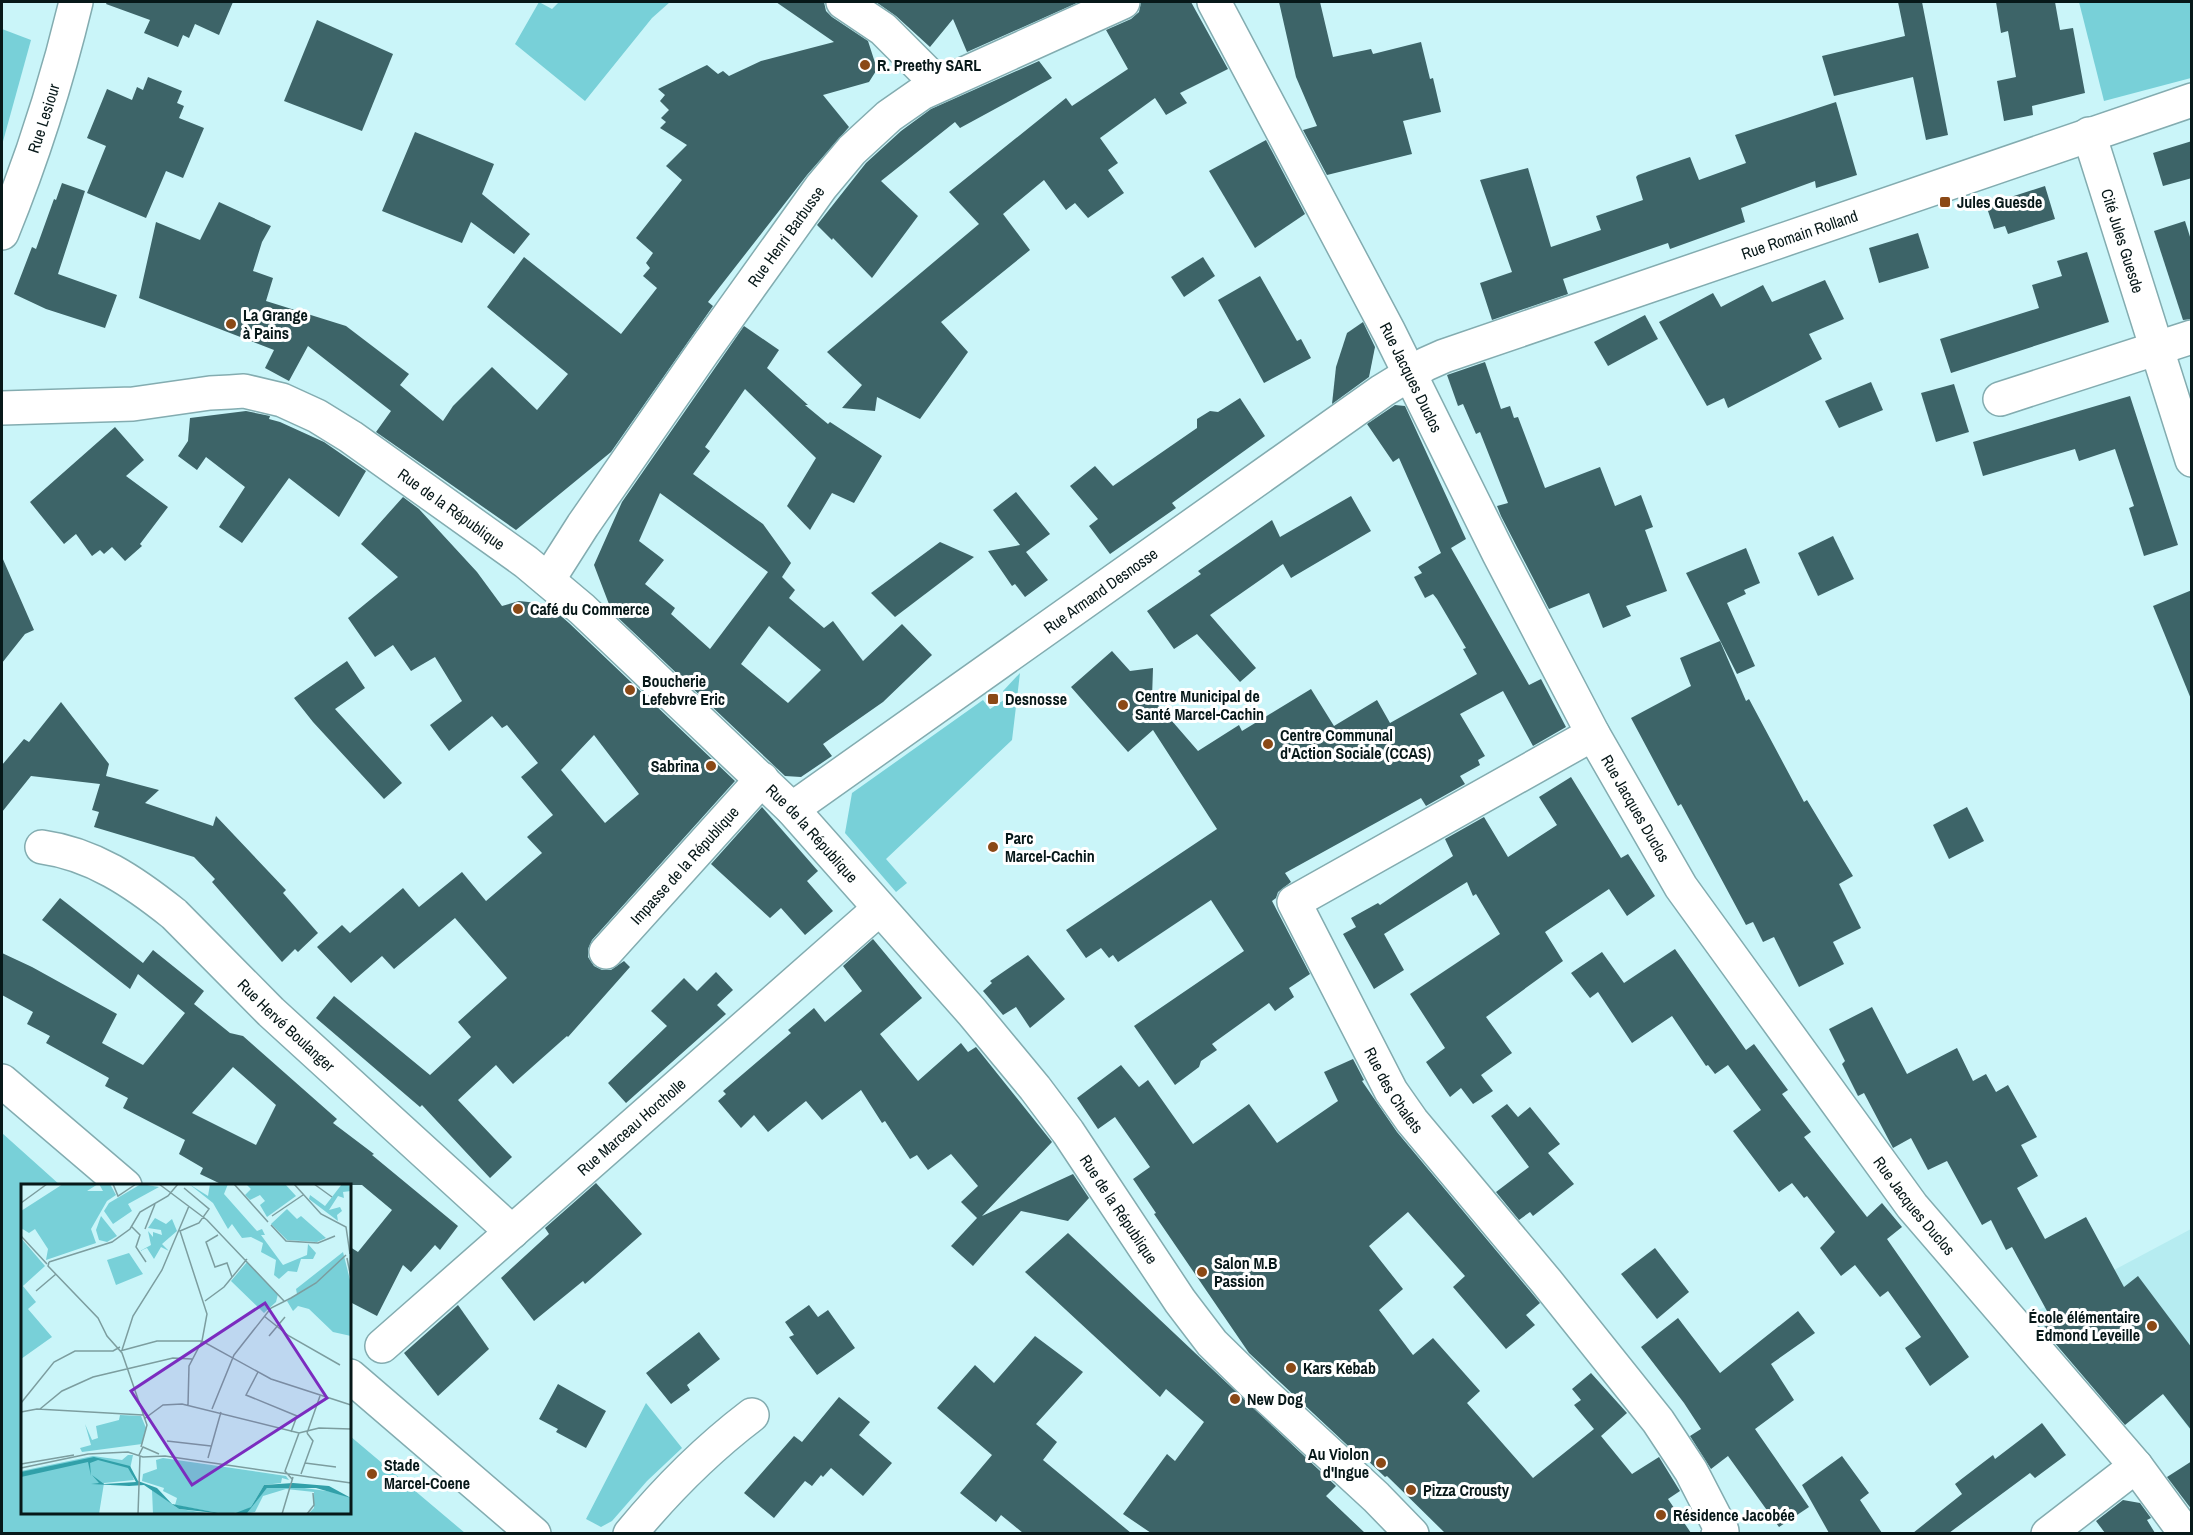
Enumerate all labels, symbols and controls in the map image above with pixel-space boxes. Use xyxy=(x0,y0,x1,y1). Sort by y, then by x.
place label: R. Preethy SARL xyxy=(877,54,981,76)
marker: R. Preethy SARL xyxy=(858,58,872,72)
street label: Rue Lesiour xyxy=(22,80,65,156)
street label: Rue Henri Barbusse xyxy=(742,182,829,291)
street label: Cité Jules Guesde xyxy=(2096,186,2150,296)
place label: Jules Guesde xyxy=(1957,191,2042,213)
marker: Jules Guesde xyxy=(1938,195,1952,209)
street label: Rue Romain Rolland xyxy=(1738,204,1861,265)
place label: La Grange à Pains xyxy=(243,304,308,344)
marker: La Grange à Pains xyxy=(224,317,238,331)
street label: Rue Jacques Duclos xyxy=(1375,318,1448,436)
street label: Rue de la République xyxy=(394,463,510,555)
street label: Rue Armand Desnosse xyxy=(1039,542,1162,638)
place label: Café du Commerce xyxy=(530,598,650,620)
marker: Café du Commerce xyxy=(511,602,525,616)
place label: Boucherie Lefebvre Eric xyxy=(642,670,725,710)
marker: Boucherie Lefebvre Eric xyxy=(623,683,637,697)
place label: Centre Municipal de Santé Marcel-Cachin xyxy=(1135,685,1264,725)
place label: Desnosse xyxy=(1005,688,1067,710)
marker: Desnosse xyxy=(986,692,1000,706)
marker: Centre Municipal de Santé Marcel-Cachin xyxy=(1116,698,1130,712)
place label: Centre Communal d'Action Sociale (CCAS) xyxy=(1280,724,1431,764)
marker: Centre Communal d'Action Sociale (CCAS) xyxy=(1261,737,1275,751)
street label: Rue Jacques Duclos xyxy=(1596,751,1675,866)
place label: Sabrina xyxy=(651,755,700,777)
marker: Sabrina xyxy=(704,759,718,773)
street label: Rue de la République xyxy=(761,779,863,887)
street label: Impasse de la République xyxy=(625,801,744,929)
place label: Parc Marcel-Cachin xyxy=(1005,827,1095,867)
marker: Parc Marcel-Cachin xyxy=(986,840,1000,854)
street label: Rue Hervé Boulanger xyxy=(233,974,340,1077)
street label: Rue des Chalets xyxy=(1359,1043,1428,1138)
street label: Rue Marceau Horcholle xyxy=(572,1073,690,1181)
street label: Rue de la République xyxy=(1075,1150,1163,1268)
street label: Rue Jacques Duclos xyxy=(1869,1152,1960,1260)
inset map xyxy=(21,1184,351,1514)
place label: Salon M.B Passion xyxy=(1214,1252,1277,1292)
marker: Salon M.B Passion xyxy=(1195,1265,1209,1279)
place label: École élémentaire Edmond Leveille xyxy=(2028,1306,2140,1346)
marker: École élémentaire Edmond Leveille xyxy=(2145,1319,2159,1333)
place label: Kars Kebab xyxy=(1303,1357,1376,1379)
marker: Kars Kebab xyxy=(1284,1361,1298,1375)
place label: New Dog xyxy=(1247,1388,1303,1410)
marker: New Dog xyxy=(1228,1392,1242,1406)
place label: Au Violon d'Ingue xyxy=(1308,1443,1369,1483)
place label: Stade Marcel-Coene xyxy=(384,1454,470,1494)
marker: Au Violon d'Ingue xyxy=(1374,1456,1388,1470)
marker: Stade Marcel-Coene xyxy=(365,1467,379,1481)
place label: Pizza Crousty xyxy=(1423,1479,1510,1501)
marker: Pizza Crousty xyxy=(1404,1483,1418,1497)
place label: Résidence Jacobée xyxy=(1673,1504,1795,1526)
marker: Résidence Jacobée xyxy=(1654,1508,1668,1522)

